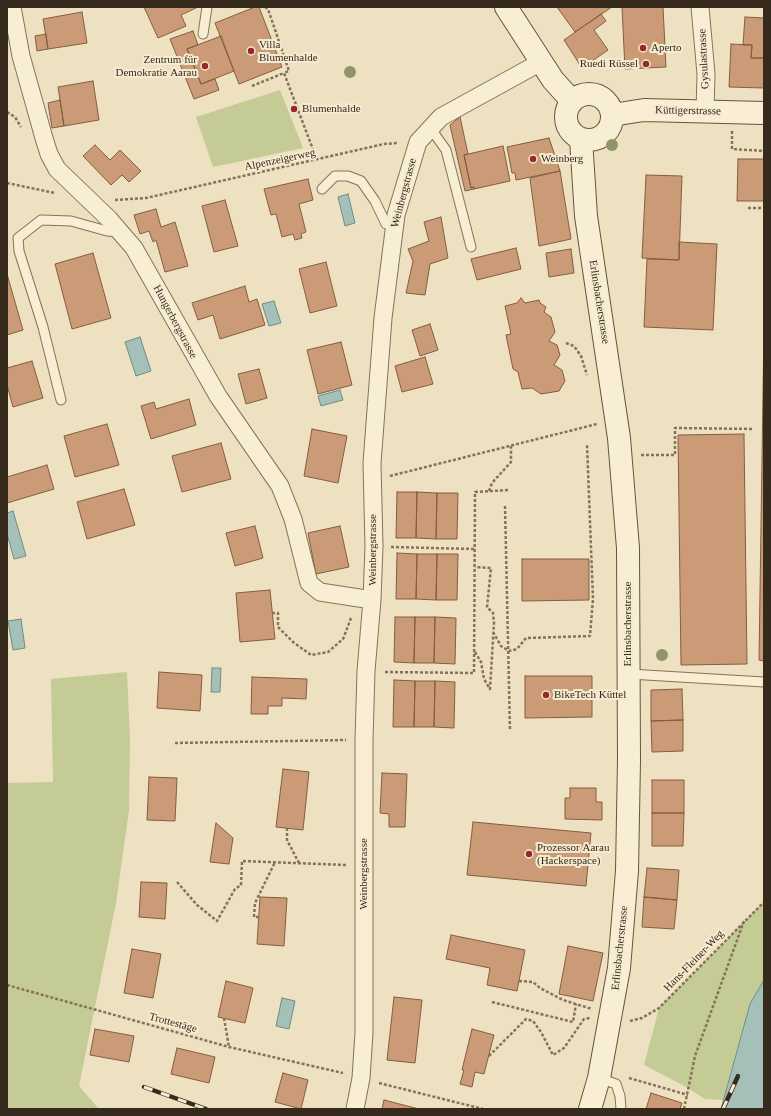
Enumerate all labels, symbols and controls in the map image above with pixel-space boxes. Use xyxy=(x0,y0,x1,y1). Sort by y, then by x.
street label: Gysulastrasse xyxy=(696,28,712,90)
place label: Villa Blumenhalde xyxy=(259,38,318,64)
place label: Aperto xyxy=(651,41,682,55)
marker: Aperto xyxy=(638,43,648,53)
marker: Villa Blumenhalde xyxy=(246,46,256,56)
place label: Zentrum für Demokratie Aarau xyxy=(115,53,197,79)
place label: Ruedi Rüssel xyxy=(580,57,638,71)
marker: Ruedi Rüssel xyxy=(641,59,651,69)
marker: Zentrum für Demokratie Aarau xyxy=(200,61,210,71)
place label: Blumenhalde xyxy=(302,102,361,116)
marker: Blumenhalde xyxy=(289,104,299,114)
street label: Küttigerstrasse xyxy=(655,104,721,118)
street label: Alpenzeigerweg xyxy=(243,146,317,174)
place label: Weinberg xyxy=(541,152,583,166)
marker: Weinberg xyxy=(528,154,538,164)
street label: Weinbergstrasse xyxy=(388,157,420,229)
street label: Erlinsbacherstrasse xyxy=(586,259,612,345)
street label: Hungerbergstrasse xyxy=(150,283,200,361)
street label: Weinbergstrasse xyxy=(366,514,380,586)
street label: Erlinsbacherstrasse xyxy=(621,582,635,666)
place label: BikeTech Küttel xyxy=(554,688,626,702)
marker: BikeTech Küttel xyxy=(541,690,551,700)
street label: Weinbergstrasse xyxy=(357,838,371,910)
place label: Prozessor Aarau (Hackerspace) xyxy=(537,841,609,867)
marker: Prozessor Aarau (Hackerspace) xyxy=(524,849,534,859)
street label: Erlinsbacherstrasse xyxy=(609,905,631,991)
street label: Hans-Fleiner-Weg xyxy=(661,927,727,995)
street label: Trottestäge xyxy=(148,1010,198,1036)

